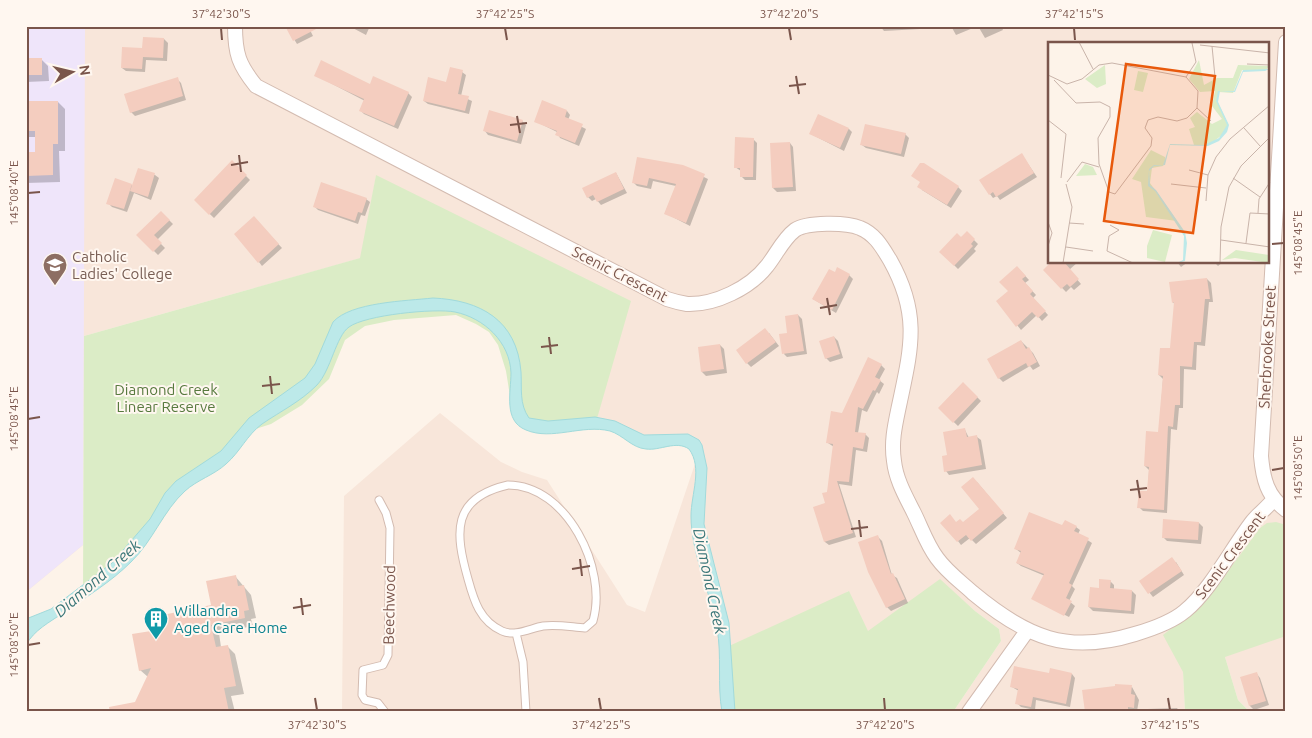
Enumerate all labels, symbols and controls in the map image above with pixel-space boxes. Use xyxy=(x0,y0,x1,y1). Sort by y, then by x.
text: 37°42'30"S xyxy=(192,7,250,20)
text: 37°42'25"S xyxy=(476,7,534,20)
text: 37°42'20"S xyxy=(760,7,818,20)
text: 37°42'15"S xyxy=(1045,7,1103,20)
inset map xyxy=(1048,42,1270,264)
north arrow xyxy=(48,48,98,98)
text: N xyxy=(76,64,94,76)
text: 145°08'40"E xyxy=(7,160,20,226)
text: 145°08'45"E xyxy=(1291,210,1304,276)
street label: Scenic Crescent xyxy=(569,243,671,305)
place label: Catholic Ladies' College xyxy=(72,248,172,282)
school or university icon: Catholic Ladies' College xyxy=(42,252,68,286)
street label: Sherbrooke Street xyxy=(1255,285,1279,409)
park label: Diamond Creek Linear Reserve xyxy=(114,381,218,415)
text: 145°08'45"E xyxy=(7,386,20,452)
text: 145°08'50"E xyxy=(1291,435,1304,501)
street label: Scenic Crescent xyxy=(1192,508,1268,602)
water label: Diamond Creek xyxy=(690,526,730,636)
water label: Diamond Creek xyxy=(50,535,144,620)
street label: Beechwood xyxy=(380,565,398,645)
place label: Willandra Aged Care Home xyxy=(174,602,288,636)
building icon: Willandra Aged Care Home xyxy=(143,606,169,640)
text: 145°08'50"E xyxy=(7,612,20,678)
text: 37°42'30"S xyxy=(288,718,346,731)
text: 37°42'25"S xyxy=(572,718,630,731)
text: 37°42'20"S xyxy=(856,718,914,731)
text: 37°42'15"S xyxy=(1141,718,1199,731)

